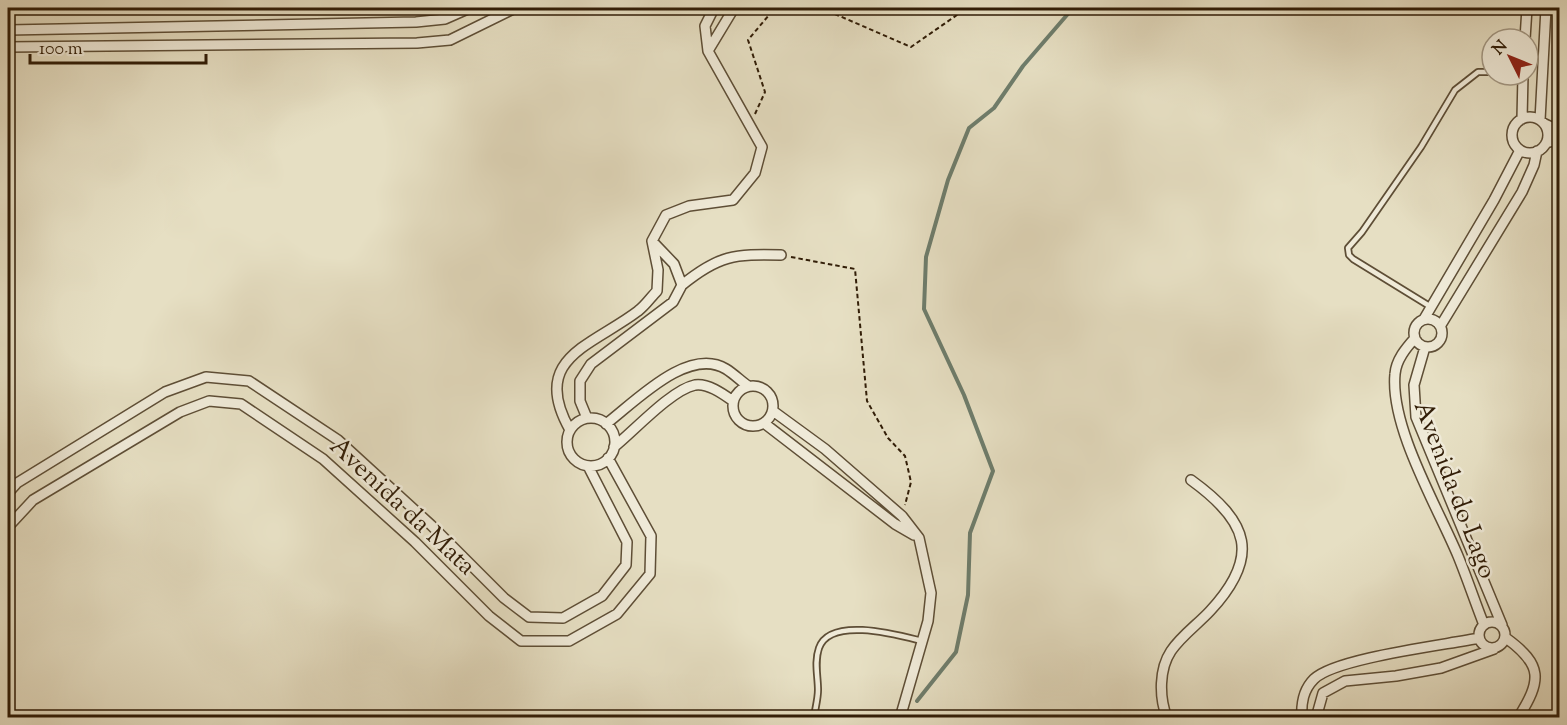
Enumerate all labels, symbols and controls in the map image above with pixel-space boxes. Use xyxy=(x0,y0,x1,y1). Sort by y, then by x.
scale bar xyxy=(30,27,206,65)
north arrow xyxy=(1480,27,1540,87)
text: N xyxy=(1488,36,1514,61)
text: 100 m xyxy=(39,37,83,63)
street label: Avenida do Lago xyxy=(1403,396,1505,584)
street label: Avenida da Mata xyxy=(321,429,483,585)

